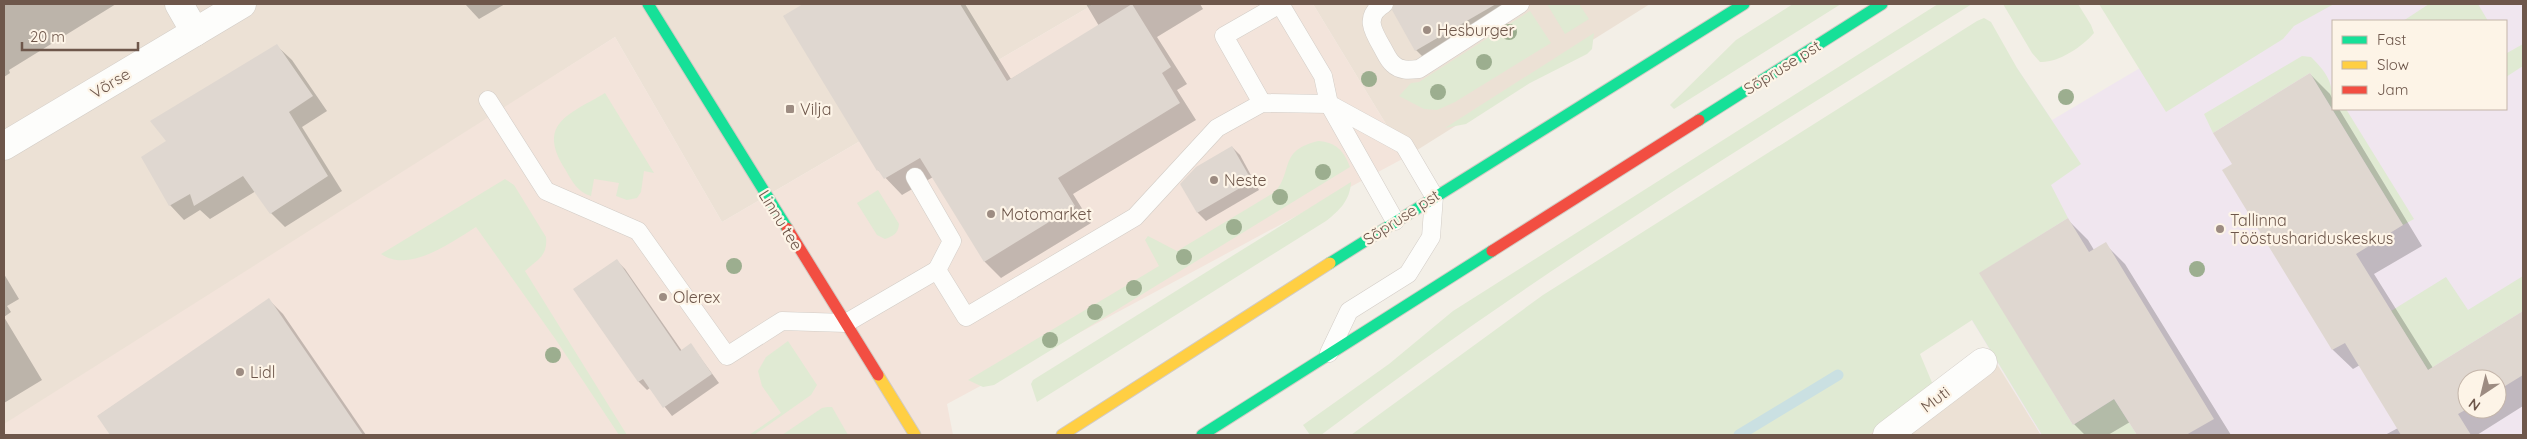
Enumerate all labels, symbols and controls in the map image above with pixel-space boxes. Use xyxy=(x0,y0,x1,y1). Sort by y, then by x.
scale bar xyxy=(22,20,139,52)
place label: Hesburger xyxy=(1437,20,1515,40)
legend xyxy=(2332,20,2507,110)
marker: Hesburger xyxy=(1421,24,1433,36)
text: 20 m xyxy=(30,27,65,46)
text: Fast xyxy=(2377,30,2406,49)
street label: Sõpruse pst xyxy=(1740,35,1824,99)
text: Slow xyxy=(2377,55,2409,74)
street label: Võrse xyxy=(86,63,134,103)
text: Jam xyxy=(2377,80,2408,99)
place label: Vilja xyxy=(800,99,832,119)
marker: Vilja xyxy=(784,103,796,115)
place label: Neste xyxy=(1224,170,1267,190)
marker: Neste xyxy=(1208,174,1220,186)
street label: Sõpruse pst xyxy=(1359,185,1443,249)
street label: Linnu tee xyxy=(755,186,807,254)
place label: Motomarket xyxy=(1001,204,1092,224)
marker: Motomarket xyxy=(985,208,997,220)
place label: Tallinna Tööstushariduskeskus xyxy=(2230,210,2393,248)
marker: Tallinna Tööstushariduskeskus xyxy=(2214,223,2226,235)
place label: Olerex xyxy=(673,287,721,307)
marker: Olerex xyxy=(657,291,669,303)
place label: Lidl xyxy=(250,362,275,382)
marker: Lidl xyxy=(234,366,246,378)
north arrow xyxy=(2457,369,2507,419)
street label: Muti xyxy=(1917,382,1953,416)
text: N xyxy=(2465,394,2484,415)

